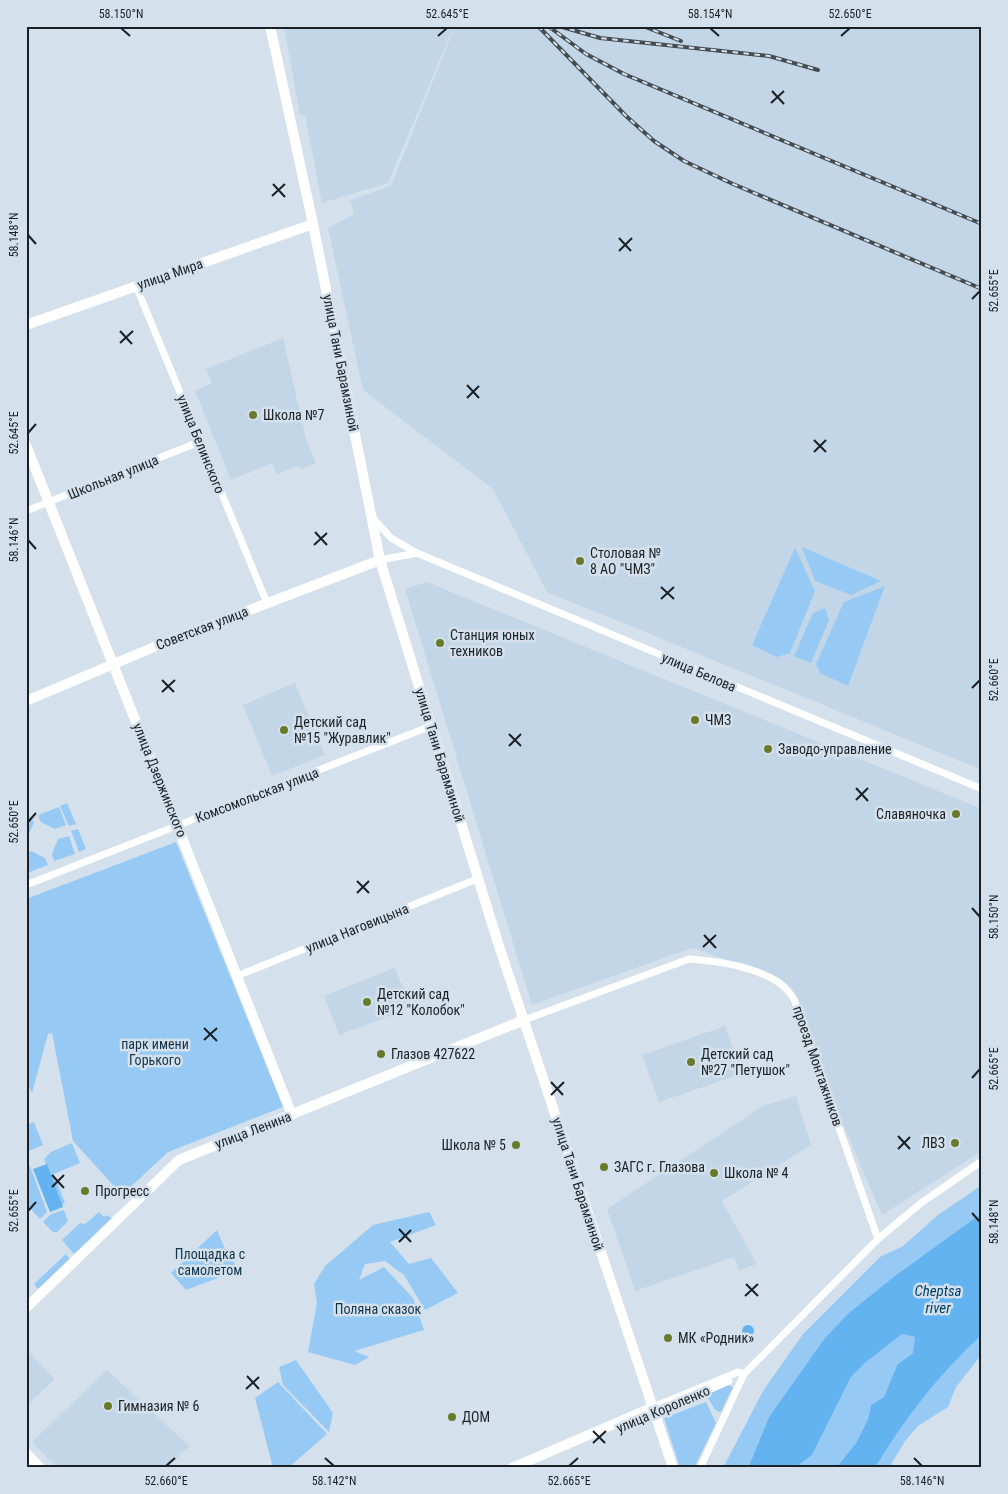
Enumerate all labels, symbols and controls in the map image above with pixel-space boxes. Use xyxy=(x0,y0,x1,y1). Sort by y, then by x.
text: 58.150°N xyxy=(99,7,143,21)
text: 52.645°E xyxy=(425,7,469,21)
text: 58.154°N xyxy=(688,7,732,21)
text: 52.650°E xyxy=(828,7,872,21)
text: 58.148°N xyxy=(7,213,21,257)
street label: улица Мира xyxy=(135,255,205,293)
text: 52.655°E xyxy=(987,269,1001,313)
street label: улица Тани Барамзиной xyxy=(320,293,362,433)
street label: улица Белинского xyxy=(174,392,228,496)
place label: Школа №7 xyxy=(263,407,324,423)
marker: Школа №7 xyxy=(247,409,259,421)
text: 52.645°E xyxy=(7,411,21,455)
street label: Школьная улица xyxy=(65,452,161,502)
text: 58.146°N xyxy=(7,518,21,562)
place label: Столовая № 8 АО "ЧМЗ" xyxy=(590,545,661,577)
marker: Столовая № 8 АО "ЧМЗ" xyxy=(574,555,586,567)
street label: Советская улица xyxy=(154,603,250,653)
place label: Станция юных техников xyxy=(450,627,535,659)
marker: Станция юных техников xyxy=(434,637,446,649)
street label: улица Белова xyxy=(659,649,739,695)
text: 52.660°E xyxy=(987,658,1001,702)
street label: улица Тани Барамзиной xyxy=(412,686,468,824)
place label: ЧМЗ xyxy=(705,712,731,728)
place label: Детский сад №15 "Журавлик" xyxy=(294,714,391,746)
marker: ЧМЗ xyxy=(689,714,701,726)
street label: улица Дзержинского xyxy=(130,721,190,839)
marker: Детский сад №15 "Журавлик" xyxy=(278,724,290,736)
place label: Заводо-управление xyxy=(778,741,892,757)
marker: Заводо-управление xyxy=(762,743,774,755)
street label: Комсомольская улица xyxy=(193,764,321,826)
text: 52.650°E xyxy=(7,800,21,844)
place label: Славяночка xyxy=(876,806,946,822)
marker: Славяночка xyxy=(950,808,962,820)
text: 58.150°N xyxy=(987,895,1001,939)
street label: улица Наговицына xyxy=(303,900,411,956)
place label: Детский сад №12 "Колобок" xyxy=(377,986,465,1018)
marker: Детский сад №12 "Колобок" xyxy=(361,996,373,1008)
street label: проезд Монтажников xyxy=(790,1004,846,1128)
park label: парк имени Горького xyxy=(121,1036,189,1068)
place label: Глазов 427622 xyxy=(391,1046,475,1062)
place label: Детский сад №27 "Петушок" xyxy=(701,1046,790,1078)
text: 52.665°E xyxy=(987,1047,1001,1091)
marker: Глазов 427622 xyxy=(375,1048,387,1060)
marker: Детский сад №27 "Петушок" xyxy=(685,1056,697,1068)
street label: улица Ленина xyxy=(213,1108,293,1152)
street label: улица Тани Барамзиной xyxy=(549,1115,607,1253)
place label: ЛВЗ xyxy=(921,1135,945,1151)
place label: Школа № 5 xyxy=(441,1137,506,1153)
marker: ЛВЗ xyxy=(949,1137,961,1149)
marker: Школа № 5 xyxy=(510,1139,522,1151)
place label: ЗАГС г. Глазова xyxy=(614,1159,705,1175)
marker: ЗАГС г. Глазова xyxy=(598,1161,610,1173)
place label: Школа № 4 xyxy=(724,1165,789,1181)
marker: Школа № 4 xyxy=(708,1167,720,1179)
place label: Прогресс xyxy=(95,1183,149,1199)
marker: Прогресс xyxy=(79,1185,91,1197)
text: 52.655°E xyxy=(7,1189,21,1233)
text: 58.148°N xyxy=(987,1200,1001,1244)
park label: Площадка с самолетом xyxy=(175,1246,245,1278)
water label: Cheptsa river xyxy=(914,1282,962,1317)
park label: Поляна сказок xyxy=(335,1301,421,1317)
place label: МК «Родник» xyxy=(678,1330,754,1346)
marker: МК «Родник» xyxy=(662,1332,674,1344)
street label: улица Короленко xyxy=(614,1382,712,1436)
place label: Гимназия № 6 xyxy=(118,1398,199,1414)
marker: Гимназия № 6 xyxy=(102,1400,114,1412)
place label: ДОМ xyxy=(462,1409,490,1425)
marker: ДОМ xyxy=(446,1411,458,1423)
text: 52.660°E xyxy=(144,1474,188,1488)
text: 58.142°N xyxy=(312,1474,356,1488)
text: 52.665°E xyxy=(547,1474,591,1488)
text: 58.146°N xyxy=(900,1474,944,1488)

